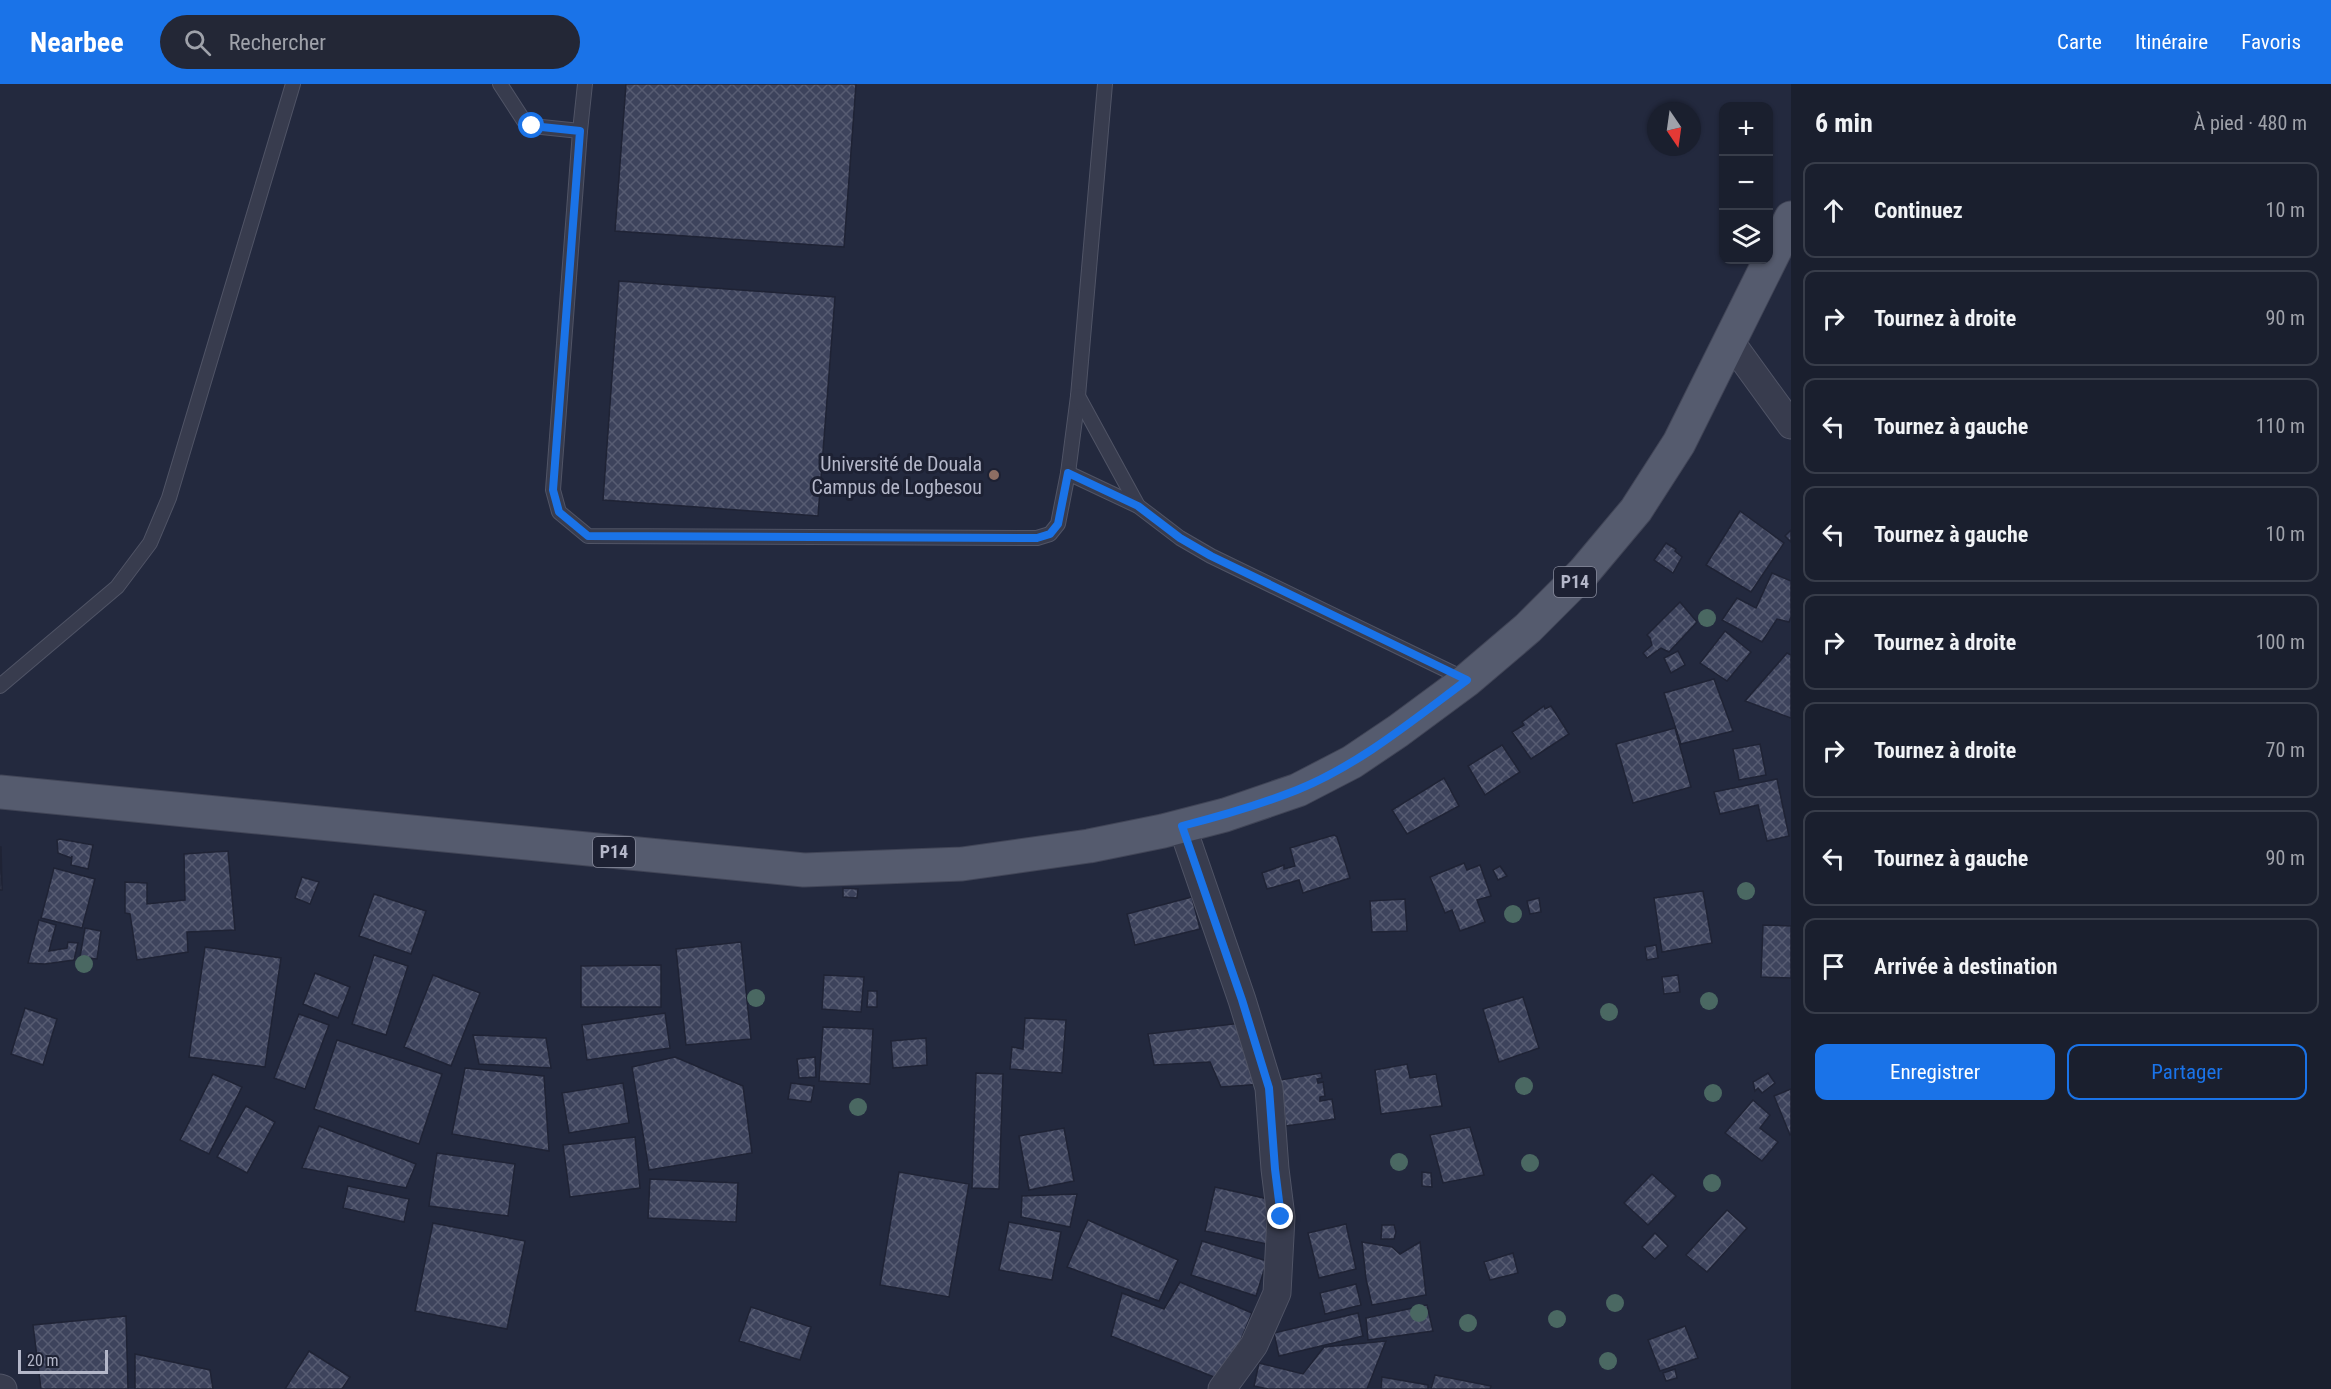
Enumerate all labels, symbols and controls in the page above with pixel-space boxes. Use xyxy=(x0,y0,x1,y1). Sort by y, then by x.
search box xyxy=(160,15,580,69)
text: Nearbee xyxy=(30,26,124,59)
icon: search xyxy=(181,26,214,59)
text: Rechercher xyxy=(229,30,326,55)
text: Carte xyxy=(2057,30,2102,54)
text: Itinéraire xyxy=(2135,30,2208,54)
text: Favoris xyxy=(2241,30,2301,54)
north arrow xyxy=(1647,102,1701,156)
map controls xyxy=(1719,102,1773,264)
button: + xyxy=(1719,102,1773,156)
text: 6 min xyxy=(1815,108,1873,138)
text: À pied · 480 m xyxy=(2194,111,2307,135)
route start xyxy=(518,112,544,138)
button: − xyxy=(1719,156,1773,210)
icon: ahead xyxy=(1817,194,1850,227)
text: Continuez xyxy=(1874,198,1963,223)
text: 10 m xyxy=(2266,198,2305,222)
button: layers xyxy=(1719,210,1773,264)
icon: right xyxy=(1817,302,1850,335)
text: Tournez à droite xyxy=(1874,306,2016,331)
text: 90 m xyxy=(2266,306,2305,330)
icon: left xyxy=(1817,410,1850,443)
text: Tournez à gauche xyxy=(1874,414,2028,439)
text: 110 m xyxy=(2256,414,2305,438)
place label: Université de Douala Campus de Logbesou xyxy=(811,452,982,499)
marker: Université de Douala Campus de Logbesou xyxy=(987,468,1001,482)
icon: left xyxy=(1817,518,1850,551)
text: Tournez à gauche xyxy=(1874,522,2028,547)
text: 10 m xyxy=(2266,522,2305,546)
road number: P14 xyxy=(1554,567,1596,597)
icon: right xyxy=(1817,626,1850,659)
text: Tournez à droite xyxy=(1874,630,2016,655)
text: 100 m xyxy=(2256,630,2305,654)
icon: right xyxy=(1817,734,1850,767)
text: Tournez à droite xyxy=(1874,738,2016,763)
text: 70 m xyxy=(2266,738,2305,762)
road number: P14 xyxy=(593,837,635,867)
icon: left xyxy=(1817,842,1850,875)
text: Tournez à gauche xyxy=(1874,846,2028,871)
text: 90 m xyxy=(2266,846,2305,870)
icon: arrive xyxy=(1817,950,1850,983)
text: Arrivée à destination xyxy=(1874,954,2058,979)
button: Enregistrer xyxy=(1815,1044,2055,1100)
button: Partager xyxy=(2067,1044,2307,1100)
route end xyxy=(1267,1203,1293,1229)
scale bar xyxy=(18,1347,108,1374)
text: 20 m xyxy=(27,1351,59,1370)

